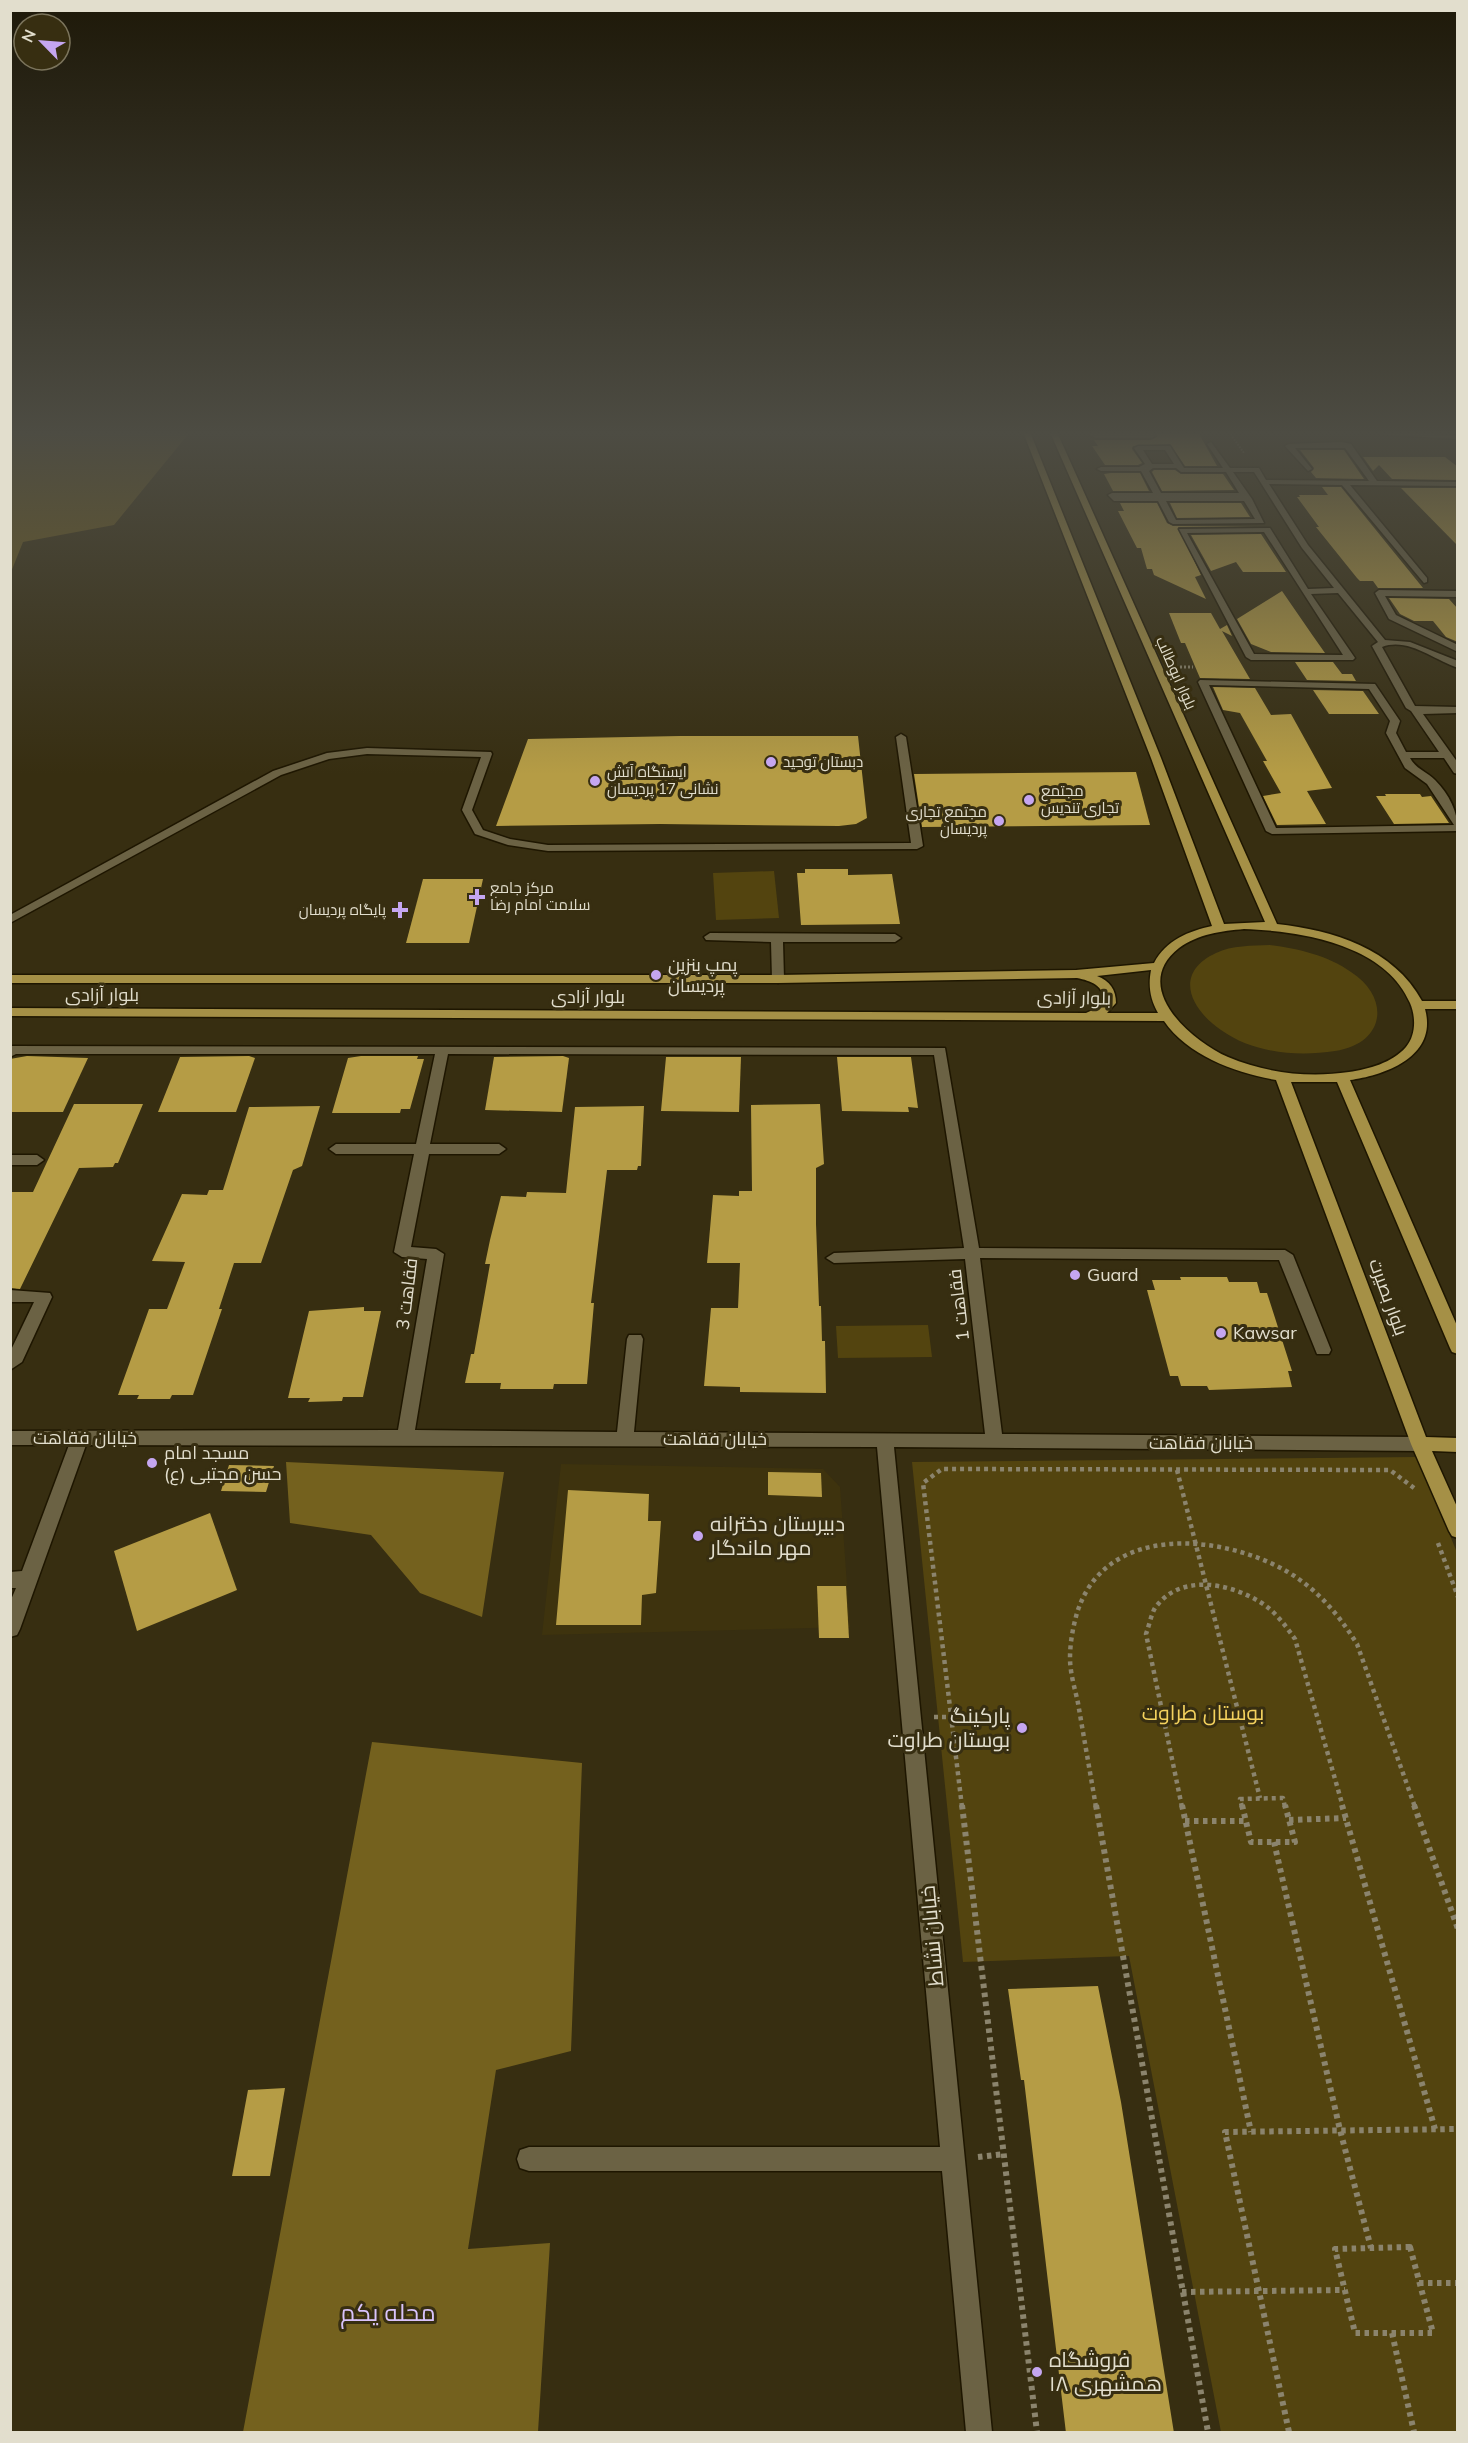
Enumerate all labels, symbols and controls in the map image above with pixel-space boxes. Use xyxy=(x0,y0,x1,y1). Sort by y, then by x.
north arrow xyxy=(12,12,72,72)
text: N xyxy=(17,26,40,45)
street label: بلوار ابوطالب xyxy=(1152,633,1201,712)
place label: دبستان توحید xyxy=(783,752,863,772)
marker: دبستان توحید xyxy=(764,755,778,769)
place label: ایستگاه آتش نشانی 17 پردیسان xyxy=(607,762,719,799)
marker: ایستگاه آتش نشانی 17 پردیسان xyxy=(588,774,602,788)
place label: مجتمع تجاری تندیس xyxy=(1041,781,1119,818)
marker: مجتمع تجاری تندیس xyxy=(1022,793,1036,807)
place label: مجتمع تجاری پردیسان xyxy=(906,802,987,839)
marker: مجتمع تجاری پردیسان xyxy=(992,814,1006,828)
place label: مرکز جامع سلامت امام رضا xyxy=(490,878,590,915)
marker: مرکز جامع سلامت امام رضا xyxy=(468,888,486,906)
place label: پایگاه پردیسان xyxy=(299,900,386,920)
marker: پایگاه پردیسان xyxy=(391,901,409,919)
place label: پمپ بنزین پردیسان xyxy=(668,953,737,998)
marker: پمپ بنزین پردیسان xyxy=(649,968,663,982)
street label: بلوار آزادی xyxy=(65,983,139,1006)
street label: بلوار آزادی xyxy=(551,985,625,1008)
street label: بلوار آزادی xyxy=(1037,985,1111,1010)
street label: بلوار بصیرت xyxy=(1364,1255,1413,1338)
street label: فقاهت 3 xyxy=(391,1257,422,1331)
place label: Guard xyxy=(1087,1263,1139,1286)
street label: فقاهت 1 xyxy=(943,1268,974,1342)
marker: Guard xyxy=(1068,1268,1082,1282)
place label: Kawsar xyxy=(1233,1321,1297,1344)
marker: Kawsar xyxy=(1214,1326,1228,1340)
street label: خیابان فقاهت xyxy=(33,1426,137,1449)
street label: خیابان فقاهت xyxy=(663,1427,767,1450)
street label: خیابان فقاهت xyxy=(1149,1431,1253,1454)
place label: مسجد امام حسن مجتبی (ع) xyxy=(164,1441,281,1486)
marker: مسجد امام حسن مجتبی (ع) xyxy=(145,1456,159,1470)
place label: دبیرستان دخترانه مهر ماندگار xyxy=(709,1510,845,1561)
marker: دبیرستان دخترانه مهر ماندگار xyxy=(691,1529,705,1543)
park label: بوستان طراوت xyxy=(1142,1699,1264,1726)
place label: پارکینگ بوستان طراوت xyxy=(887,1702,1010,1753)
marker: پارکینگ بوستان طراوت xyxy=(1015,1721,1029,1735)
street label: خیابان نشاط xyxy=(914,1884,949,1988)
district label: محله یکم xyxy=(340,2297,436,2329)
place label: فروشگاه همشهری ۱۸ xyxy=(1049,2346,1162,2397)
marker: فروشگاه همشهری ۱۸ xyxy=(1030,2365,1044,2379)

